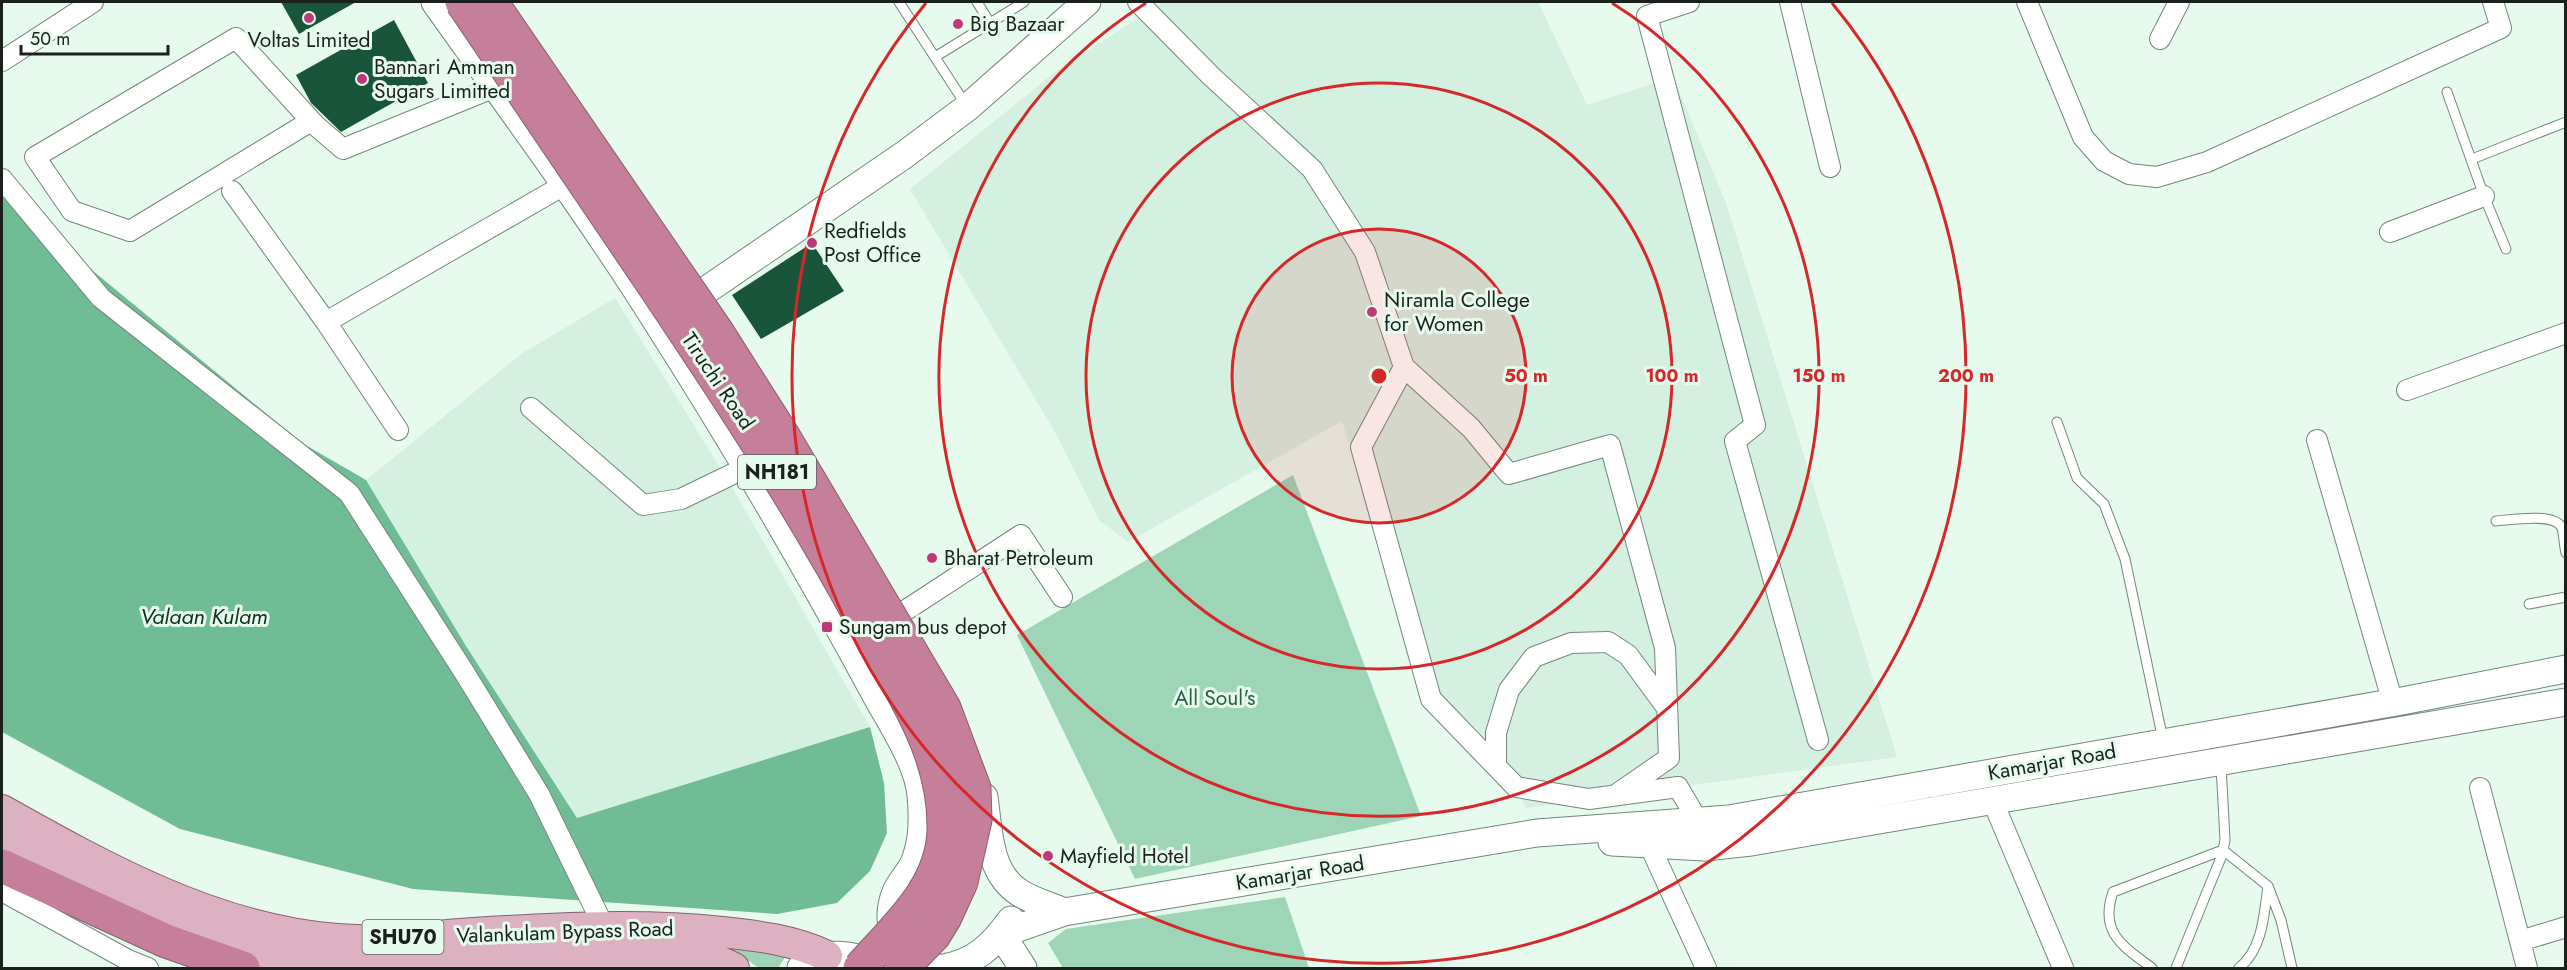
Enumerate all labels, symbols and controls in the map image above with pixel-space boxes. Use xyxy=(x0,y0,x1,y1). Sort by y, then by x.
place label: Big Bazaar xyxy=(970,9,1065,39)
marker: Voltas Limited xyxy=(302,11,316,25)
marker: Big Bazaar xyxy=(951,17,965,31)
scale bar xyxy=(21,18,168,56)
place label: Voltas Limited xyxy=(248,25,370,55)
text: 50 m xyxy=(30,26,70,52)
place label: Bannari Amman Sugars Limitted xyxy=(374,52,515,106)
marker: Bannari Amman Sugars Limitted xyxy=(355,72,369,86)
place label: Redfields Post Office xyxy=(824,216,921,270)
marker: Redfields Post Office xyxy=(805,236,819,250)
place label: Niramla College for Women xyxy=(1384,285,1530,339)
marker: Niramla College for Women xyxy=(1365,305,1379,319)
street label: Tiruchi Road xyxy=(674,326,762,436)
text: 50 m xyxy=(1504,363,1548,389)
text: 100 m xyxy=(1645,363,1699,389)
text: 150 m xyxy=(1793,363,1845,389)
text: 200 m xyxy=(1938,363,1994,389)
centre of rings xyxy=(1369,366,1389,386)
road number: NH181 xyxy=(738,455,816,489)
place label: Bharat Petroleum xyxy=(944,543,1094,573)
marker: Bharat Petroleum xyxy=(925,551,939,565)
water label: Valaan Kulam xyxy=(140,600,268,632)
place label: Sungam bus depot xyxy=(839,612,1006,642)
marker: Sungam bus depot xyxy=(820,620,834,634)
park label: All Soul's xyxy=(1175,683,1256,713)
street label: Kamarjar Road xyxy=(1985,736,2119,788)
place label: Mayfield Hotel xyxy=(1060,841,1189,871)
street label: Kamarjar Road xyxy=(1234,848,1366,898)
marker: Mayfield Hotel xyxy=(1041,849,1055,863)
street label: Valankulam Bypass Road xyxy=(456,913,674,951)
road number: SHU70 xyxy=(362,920,444,954)

